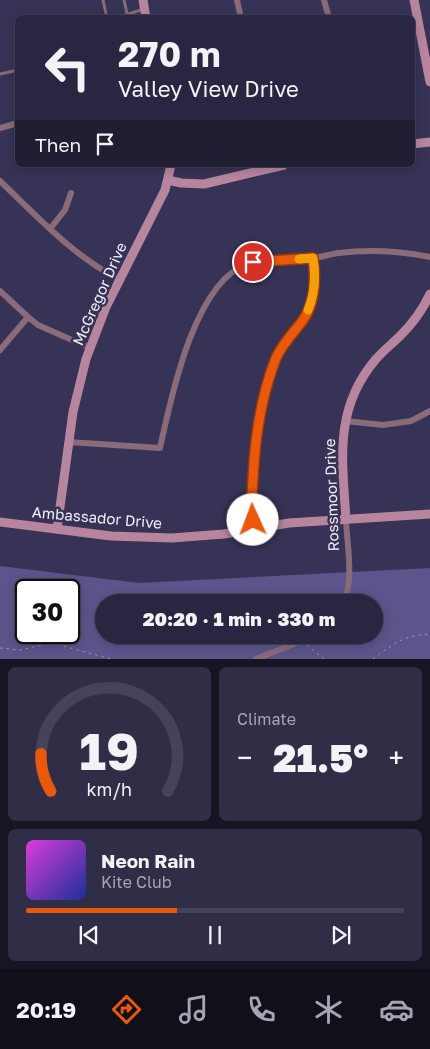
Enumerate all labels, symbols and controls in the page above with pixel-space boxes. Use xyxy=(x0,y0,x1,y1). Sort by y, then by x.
text: 270 m xyxy=(118,33,221,75)
icon: left xyxy=(35,35,100,100)
text: Valley View Drive xyxy=(118,75,299,102)
icon: arrive xyxy=(91,130,119,158)
text: Then xyxy=(35,133,81,156)
street label: McGregor Drive xyxy=(68,239,130,348)
pin xyxy=(232,241,274,283)
icon: arrive xyxy=(239,248,267,276)
street label: Rossmoor Drive xyxy=(320,438,342,552)
position arrow xyxy=(226,493,278,545)
street label: Ambassador Drive xyxy=(31,502,163,532)
speed limit sign: 30 xyxy=(15,579,80,644)
text: 20:20 · 1 min · 330 m xyxy=(143,607,335,630)
text: Climate xyxy=(237,709,296,729)
text: 19 xyxy=(80,719,139,781)
text: 21.5° xyxy=(273,735,368,780)
text: − xyxy=(237,741,252,774)
text: + xyxy=(389,741,404,774)
text: km/h xyxy=(87,778,132,800)
text: Neon Rain xyxy=(101,849,195,872)
text: Kite Club xyxy=(101,872,172,892)
icon: previous xyxy=(75,921,103,949)
icon: pause xyxy=(201,921,229,949)
icon: next xyxy=(327,921,355,949)
icon: directions xyxy=(109,992,144,1027)
icon: music xyxy=(176,992,211,1027)
icon: phone xyxy=(244,992,279,1027)
icon: climate xyxy=(311,992,346,1027)
icon: car xyxy=(379,992,414,1027)
text: 20:19 xyxy=(16,996,76,1023)

